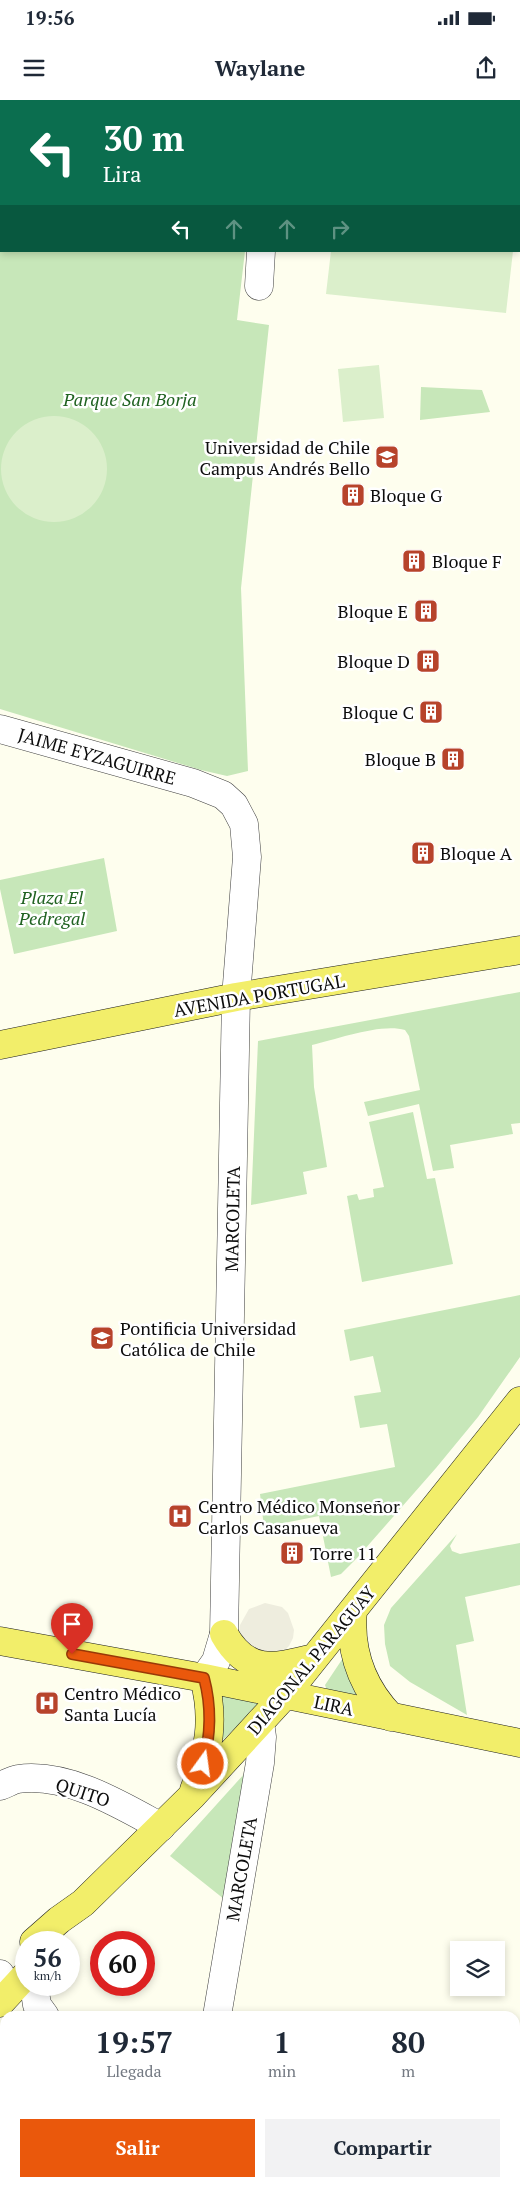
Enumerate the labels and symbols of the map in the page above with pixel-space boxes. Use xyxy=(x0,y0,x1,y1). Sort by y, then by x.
park label: Parque San Borja xyxy=(62,387,197,411)
place label: Universidad de Chile Campus Andrés Bello xyxy=(199,435,370,480)
school or university icon: Universidad de Chile Campus Andrés Bello xyxy=(374,444,400,470)
building icon: Bloque G xyxy=(340,482,366,508)
place label: Bloque G xyxy=(370,483,443,507)
building icon: Bloque F xyxy=(401,548,427,574)
place label: Bloque F xyxy=(432,549,502,573)
building icon: Bloque E xyxy=(413,598,439,624)
place label: Bloque E xyxy=(337,599,408,623)
building icon: Bloque D xyxy=(415,648,441,674)
place label: Bloque D xyxy=(337,649,410,673)
building icon: Bloque C xyxy=(418,699,444,725)
place label: Bloque C xyxy=(342,700,414,724)
street label: JAIME EYZAGUIRRE xyxy=(15,722,179,790)
building icon: Bloque B xyxy=(440,746,466,772)
place label: Bloque B xyxy=(365,747,436,771)
building icon: Bloque A xyxy=(410,840,436,866)
place label: Bloque A xyxy=(440,841,513,865)
park label: Plaza El Pedregal xyxy=(18,885,85,930)
street label: AVENIDA PORTUGAL xyxy=(172,968,346,1022)
street label: MARCOLETA xyxy=(219,1165,245,1272)
place label: Pontificia Universidad Católica de Chile xyxy=(120,1316,296,1361)
school or university icon: Pontificia Universidad Católica de Chile xyxy=(89,1325,115,1351)
place label: Centro Médico Monseñor Carlos Casanueva xyxy=(198,1494,400,1539)
hospital icon: Centro Médico Monseñor Carlos Casanueva xyxy=(167,1503,193,1529)
building icon: Torre 11 xyxy=(279,1540,305,1566)
place label: Torre 11 xyxy=(310,1541,376,1565)
street label: DIAGONAL PARAGUAY xyxy=(242,1580,381,1739)
pin xyxy=(51,1603,93,1654)
place label: Centro Médico Santa Lucía xyxy=(64,1681,181,1726)
street label: LIRA xyxy=(312,1689,357,1721)
hospital icon: Centro Médico Santa Lucía xyxy=(34,1690,60,1716)
position arrow xyxy=(176,1737,228,1789)
street label: QUITO xyxy=(53,1772,113,1812)
street label: MARCOLETA xyxy=(220,1814,262,1923)
speed limit sign: 60 xyxy=(90,1931,155,1996)

